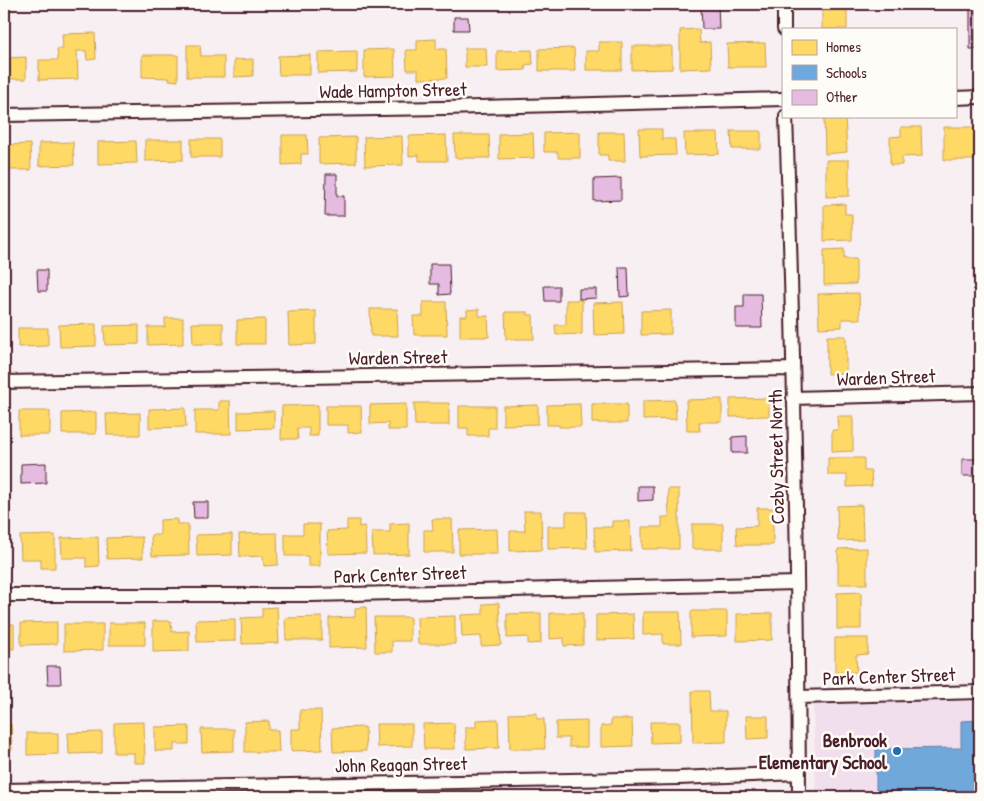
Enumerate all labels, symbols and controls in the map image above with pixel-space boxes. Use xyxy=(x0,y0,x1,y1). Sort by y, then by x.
legend xyxy=(782,28,956,118)
text: Homes xyxy=(826,36,861,57)
text: Schools xyxy=(826,62,867,83)
street label: Wade Hampton Street xyxy=(319,76,467,104)
text: Other xyxy=(826,86,858,107)
street label: Warden Street xyxy=(348,343,448,371)
street label: Warden Street xyxy=(836,362,936,392)
street label: Cozby Street North xyxy=(762,389,790,525)
street label: Park Center Street xyxy=(333,559,467,589)
street label: Park Center Street xyxy=(822,661,956,691)
place label: Benbrook Elementary School xyxy=(759,727,888,776)
marker: Benbrook Elementary School xyxy=(891,745,903,757)
street label: John Reagan Street xyxy=(335,750,468,778)

